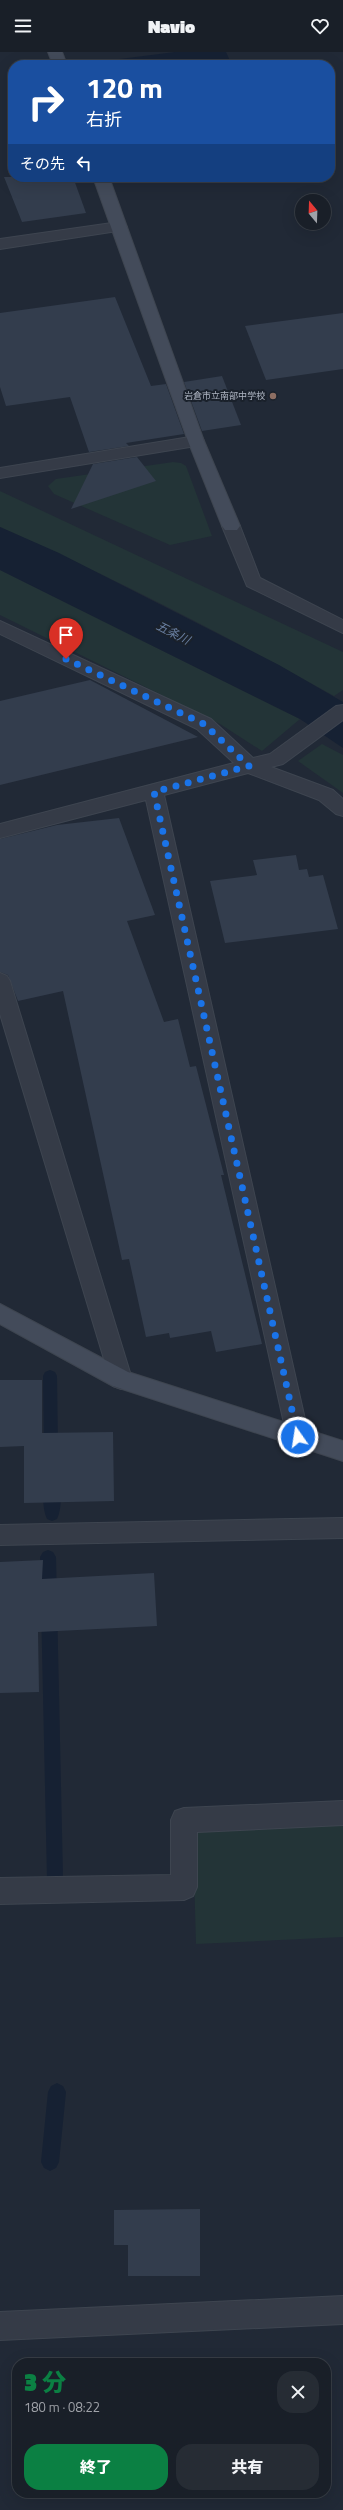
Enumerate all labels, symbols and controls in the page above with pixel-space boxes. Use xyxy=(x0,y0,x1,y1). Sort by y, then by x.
text: Navio xyxy=(148,13,195,40)
icon: menu xyxy=(12,15,34,37)
icon: heart xyxy=(309,15,331,37)
text: 120 m xyxy=(86,66,163,109)
icon: right xyxy=(20,76,72,128)
text: 右折 xyxy=(86,106,122,133)
text: その先 xyxy=(20,152,65,175)
icon: left xyxy=(73,152,95,174)
north arrow xyxy=(295,194,331,230)
map controls xyxy=(295,194,331,230)
place label: 岩倉市立南部中学校 xyxy=(184,389,265,402)
marker: 岩倉市立南部中学校 xyxy=(268,391,278,401)
water label: 五条川 xyxy=(153,616,195,650)
pin xyxy=(49,618,83,659)
icon: arrive xyxy=(55,624,77,646)
position arrow xyxy=(277,1416,319,1458)
text: 3 分 xyxy=(24,2364,66,2400)
button: close xyxy=(277,2371,319,2413)
text: 180 m · 08:22 xyxy=(24,2397,100,2417)
button: 終了 xyxy=(24,2444,168,2490)
button: 共有 xyxy=(176,2444,319,2490)

